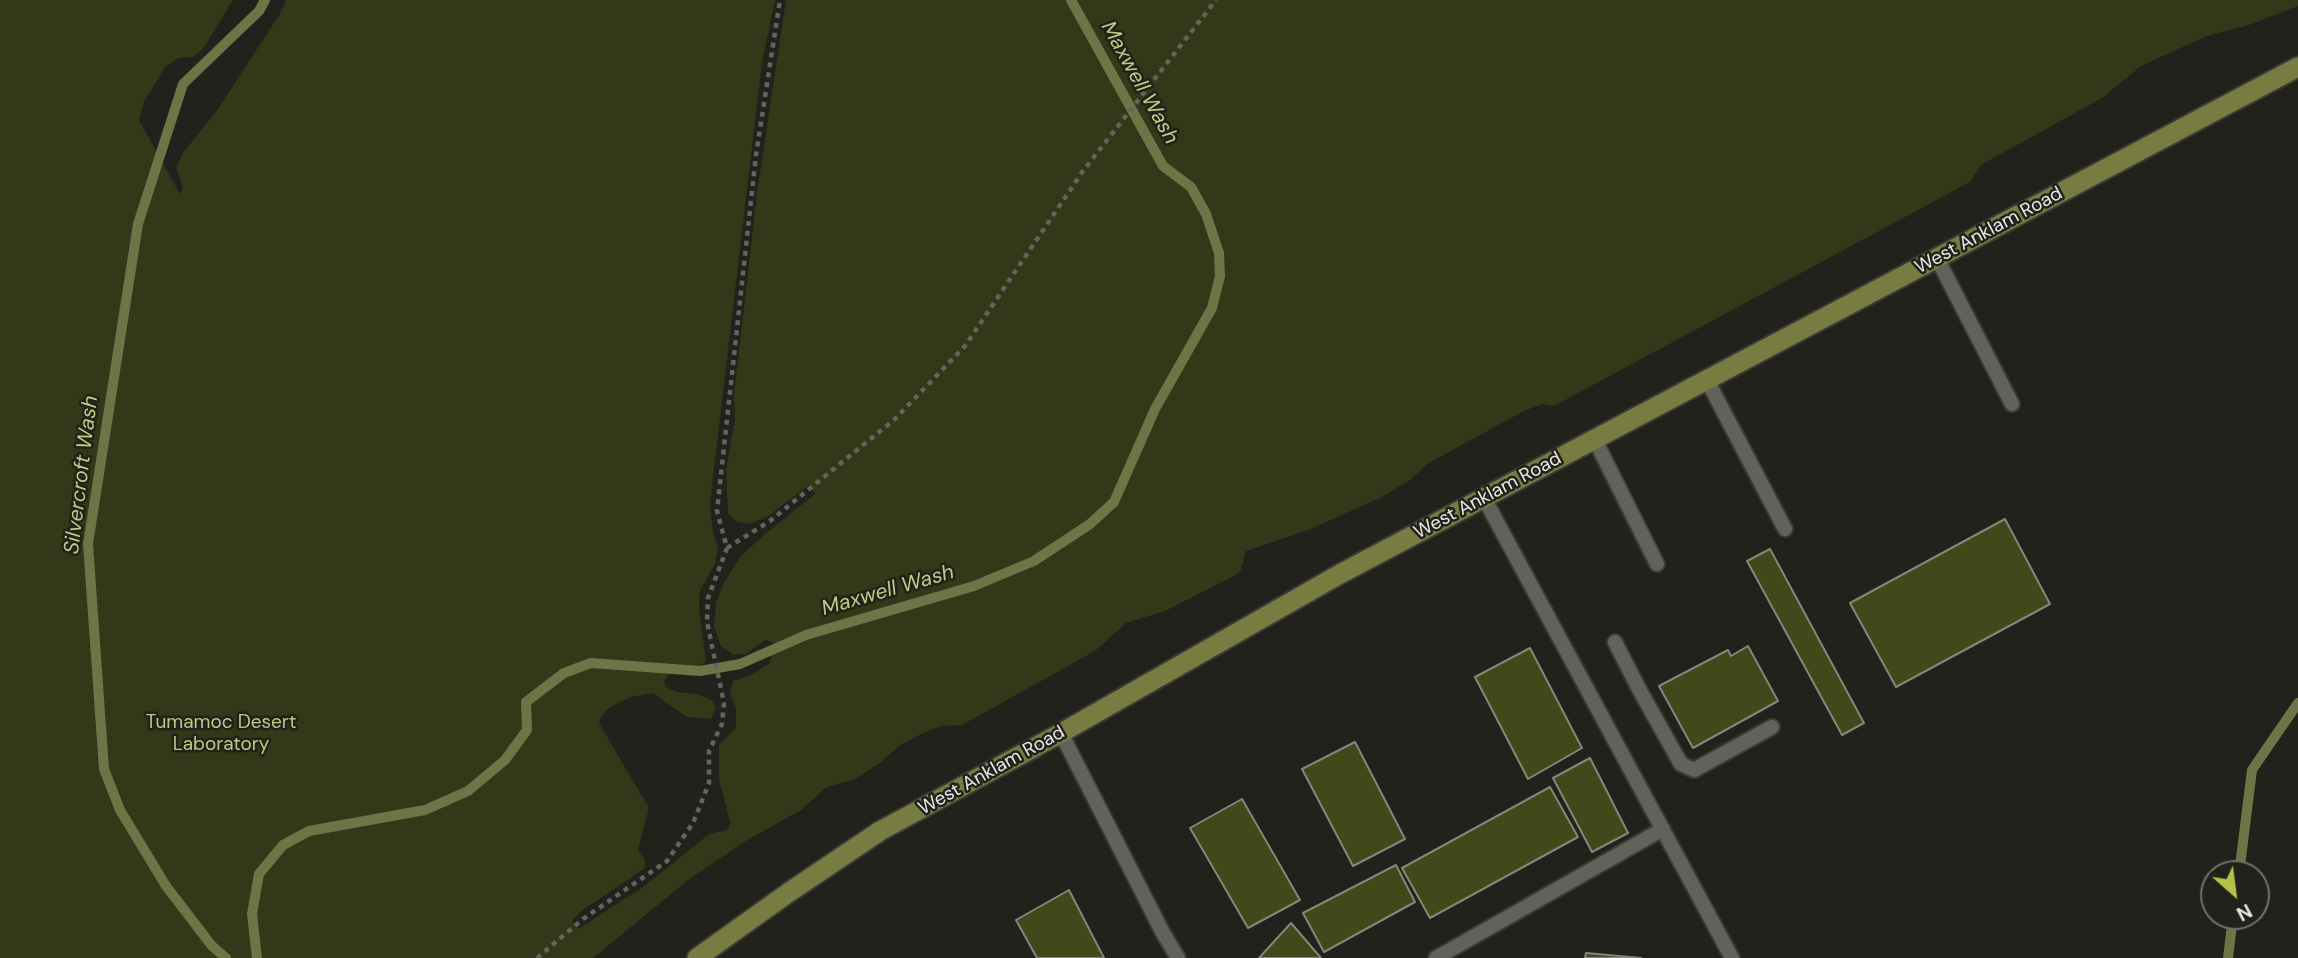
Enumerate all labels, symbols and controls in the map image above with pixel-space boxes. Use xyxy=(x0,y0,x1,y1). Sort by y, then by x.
water label: Maxwell Wash xyxy=(1095,17,1183,149)
street label: West Anklam Road xyxy=(1911,183,2067,279)
water label: Silvercroft Wash xyxy=(60,394,104,556)
street label: West Anklam Road xyxy=(1410,448,1566,544)
water label: Maxwell Wash xyxy=(819,560,957,622)
park label: Tumamoc Desert Laboratory xyxy=(146,712,296,756)
street label: West Anklam Road xyxy=(915,721,1069,821)
north arrow xyxy=(2200,860,2270,930)
text: N xyxy=(2232,898,2256,927)

